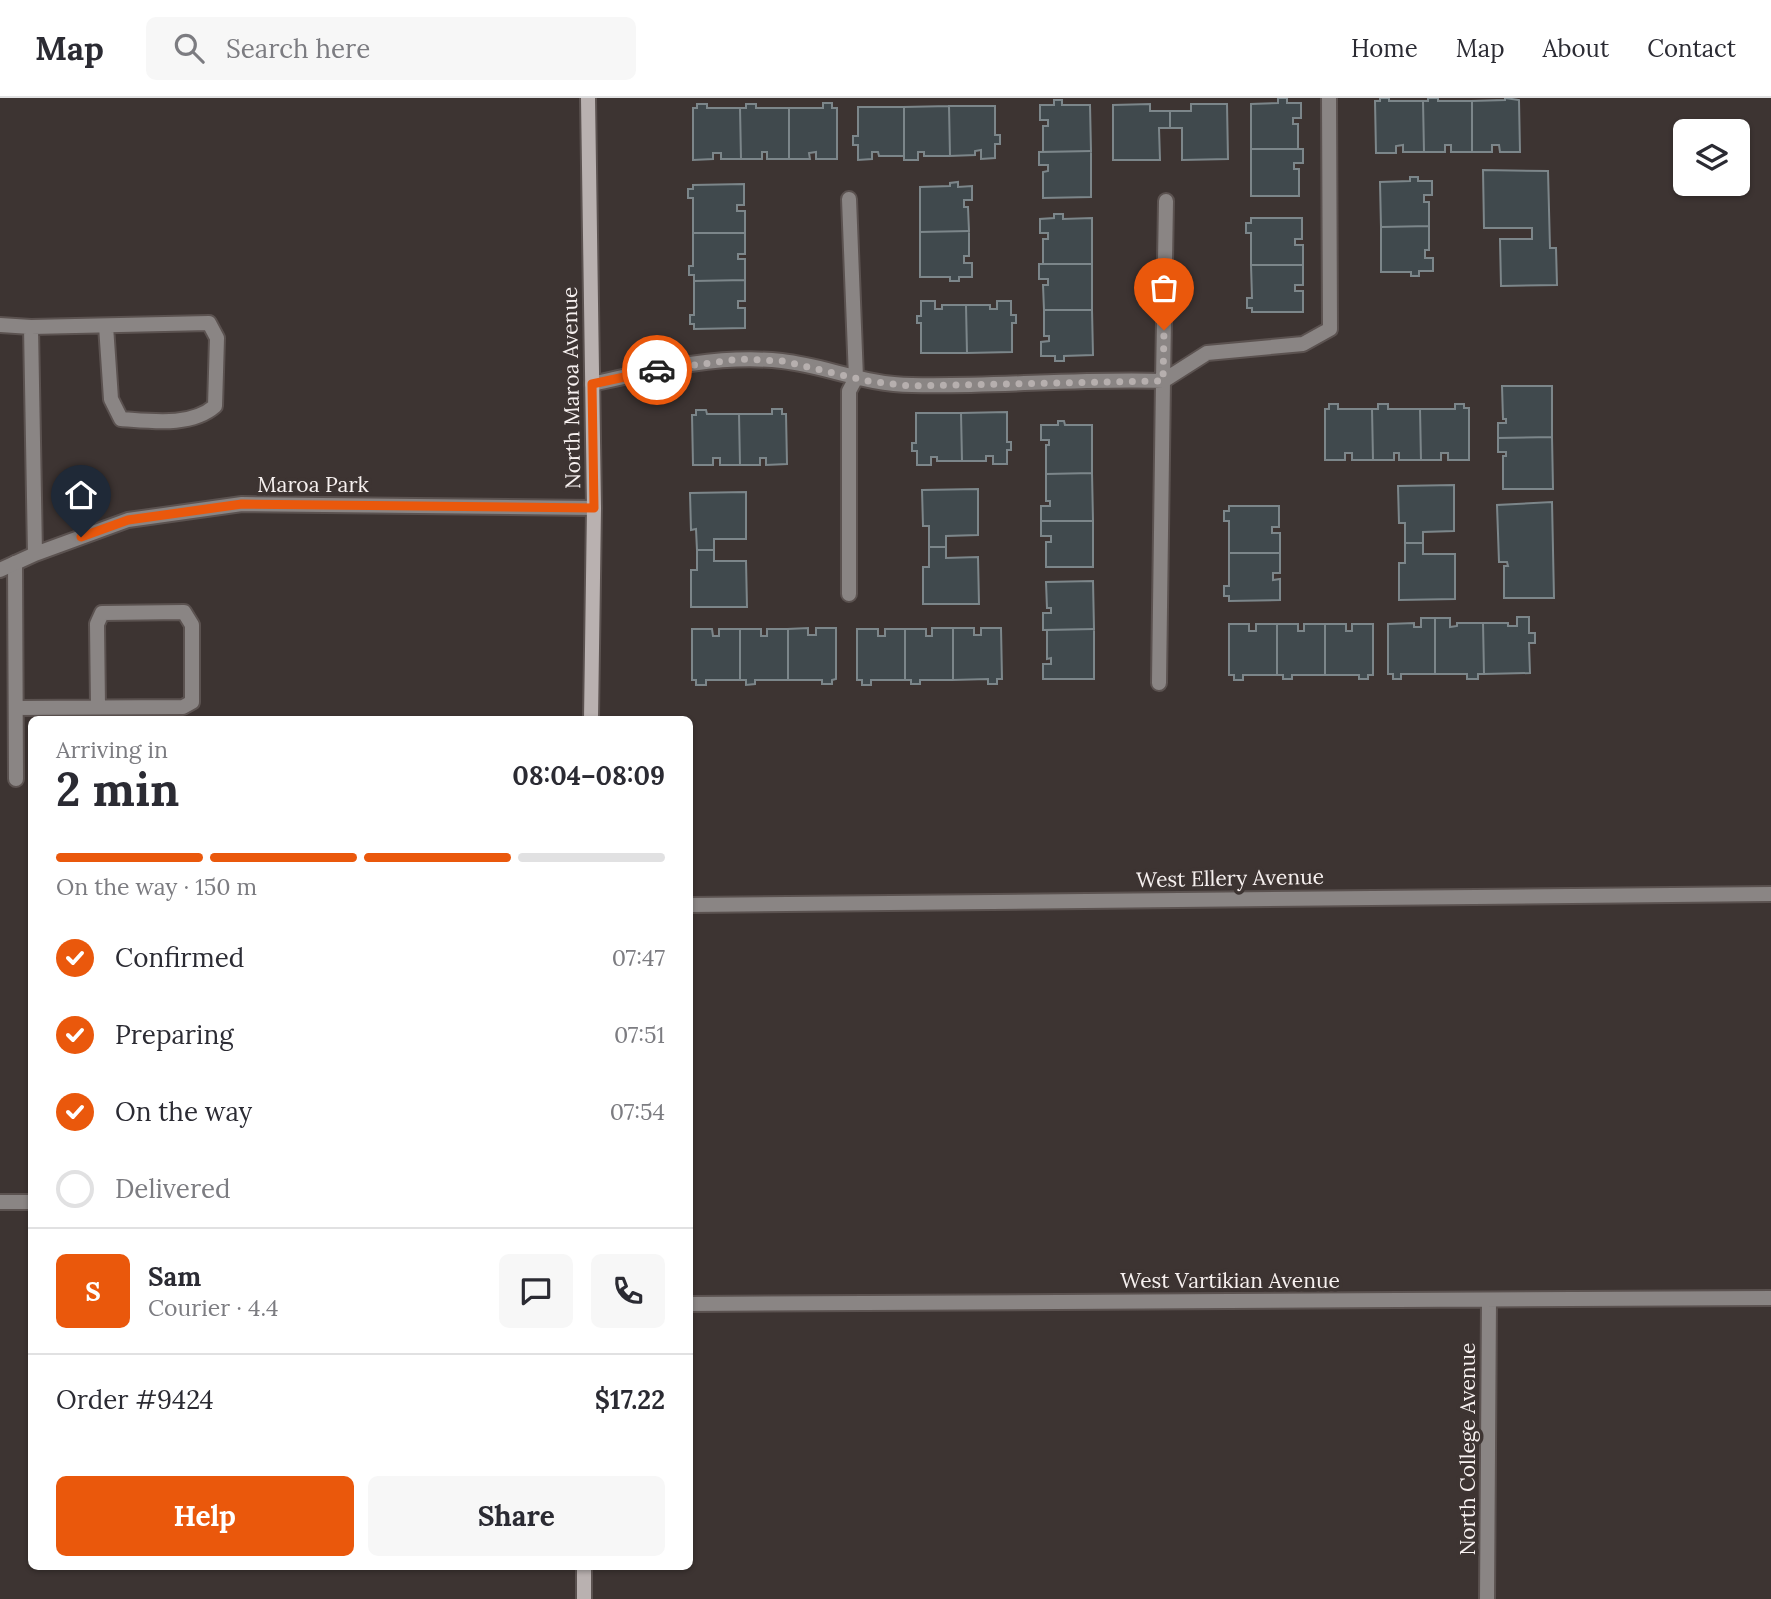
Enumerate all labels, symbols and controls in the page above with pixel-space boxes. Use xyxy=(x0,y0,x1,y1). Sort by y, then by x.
search box xyxy=(146,17,636,80)
text: Map xyxy=(35,27,104,69)
icon: search xyxy=(170,29,208,67)
text: Search here xyxy=(226,32,370,65)
text: Home xyxy=(1351,33,1418,64)
text: Map xyxy=(1456,33,1505,64)
text: About xyxy=(1543,33,1609,64)
text: Contact xyxy=(1647,33,1736,64)
map controls xyxy=(1673,119,1750,196)
button: layers xyxy=(1673,119,1750,196)
pin xyxy=(1134,258,1194,330)
icon: bag xyxy=(1145,269,1183,307)
street label: North Maroa Avenue xyxy=(556,287,586,489)
courier xyxy=(622,335,692,405)
icon: car xyxy=(638,351,676,389)
pin xyxy=(51,465,111,537)
street label: Maroa Park xyxy=(257,471,369,498)
icon: home xyxy=(62,476,100,514)
text: Arriving in xyxy=(56,735,168,764)
text: 08:04–08:09 xyxy=(512,759,665,792)
text: 2 min xyxy=(56,760,179,819)
street label: West Ellery Avenue xyxy=(1136,863,1324,893)
text: On the way · 150 m xyxy=(56,872,257,901)
icon: check xyxy=(56,939,94,977)
text: Confirmed xyxy=(115,941,244,974)
text: 07:47 xyxy=(612,943,665,972)
icon: check xyxy=(56,1016,94,1054)
text: Preparing xyxy=(115,1018,234,1051)
text: 07:51 xyxy=(614,1020,665,1049)
icon: check xyxy=(56,1093,94,1131)
text: On the way xyxy=(115,1095,252,1128)
text: 07:54 xyxy=(610,1097,665,1126)
text: Delivered xyxy=(115,1172,231,1205)
button: chat xyxy=(499,1254,573,1328)
button: phone xyxy=(591,1254,665,1328)
text: Sam xyxy=(148,1260,201,1293)
street label: West Vartikian Avenue xyxy=(1120,1267,1340,1294)
text: S xyxy=(85,1275,101,1308)
text: Courier · 4.4 xyxy=(148,1293,279,1322)
street label: North College Avenue xyxy=(1454,1342,1481,1556)
text: Order #9424 xyxy=(56,1383,214,1416)
text: $17.22 xyxy=(595,1383,665,1416)
button: Help xyxy=(56,1476,354,1556)
button: Share xyxy=(368,1476,665,1556)

